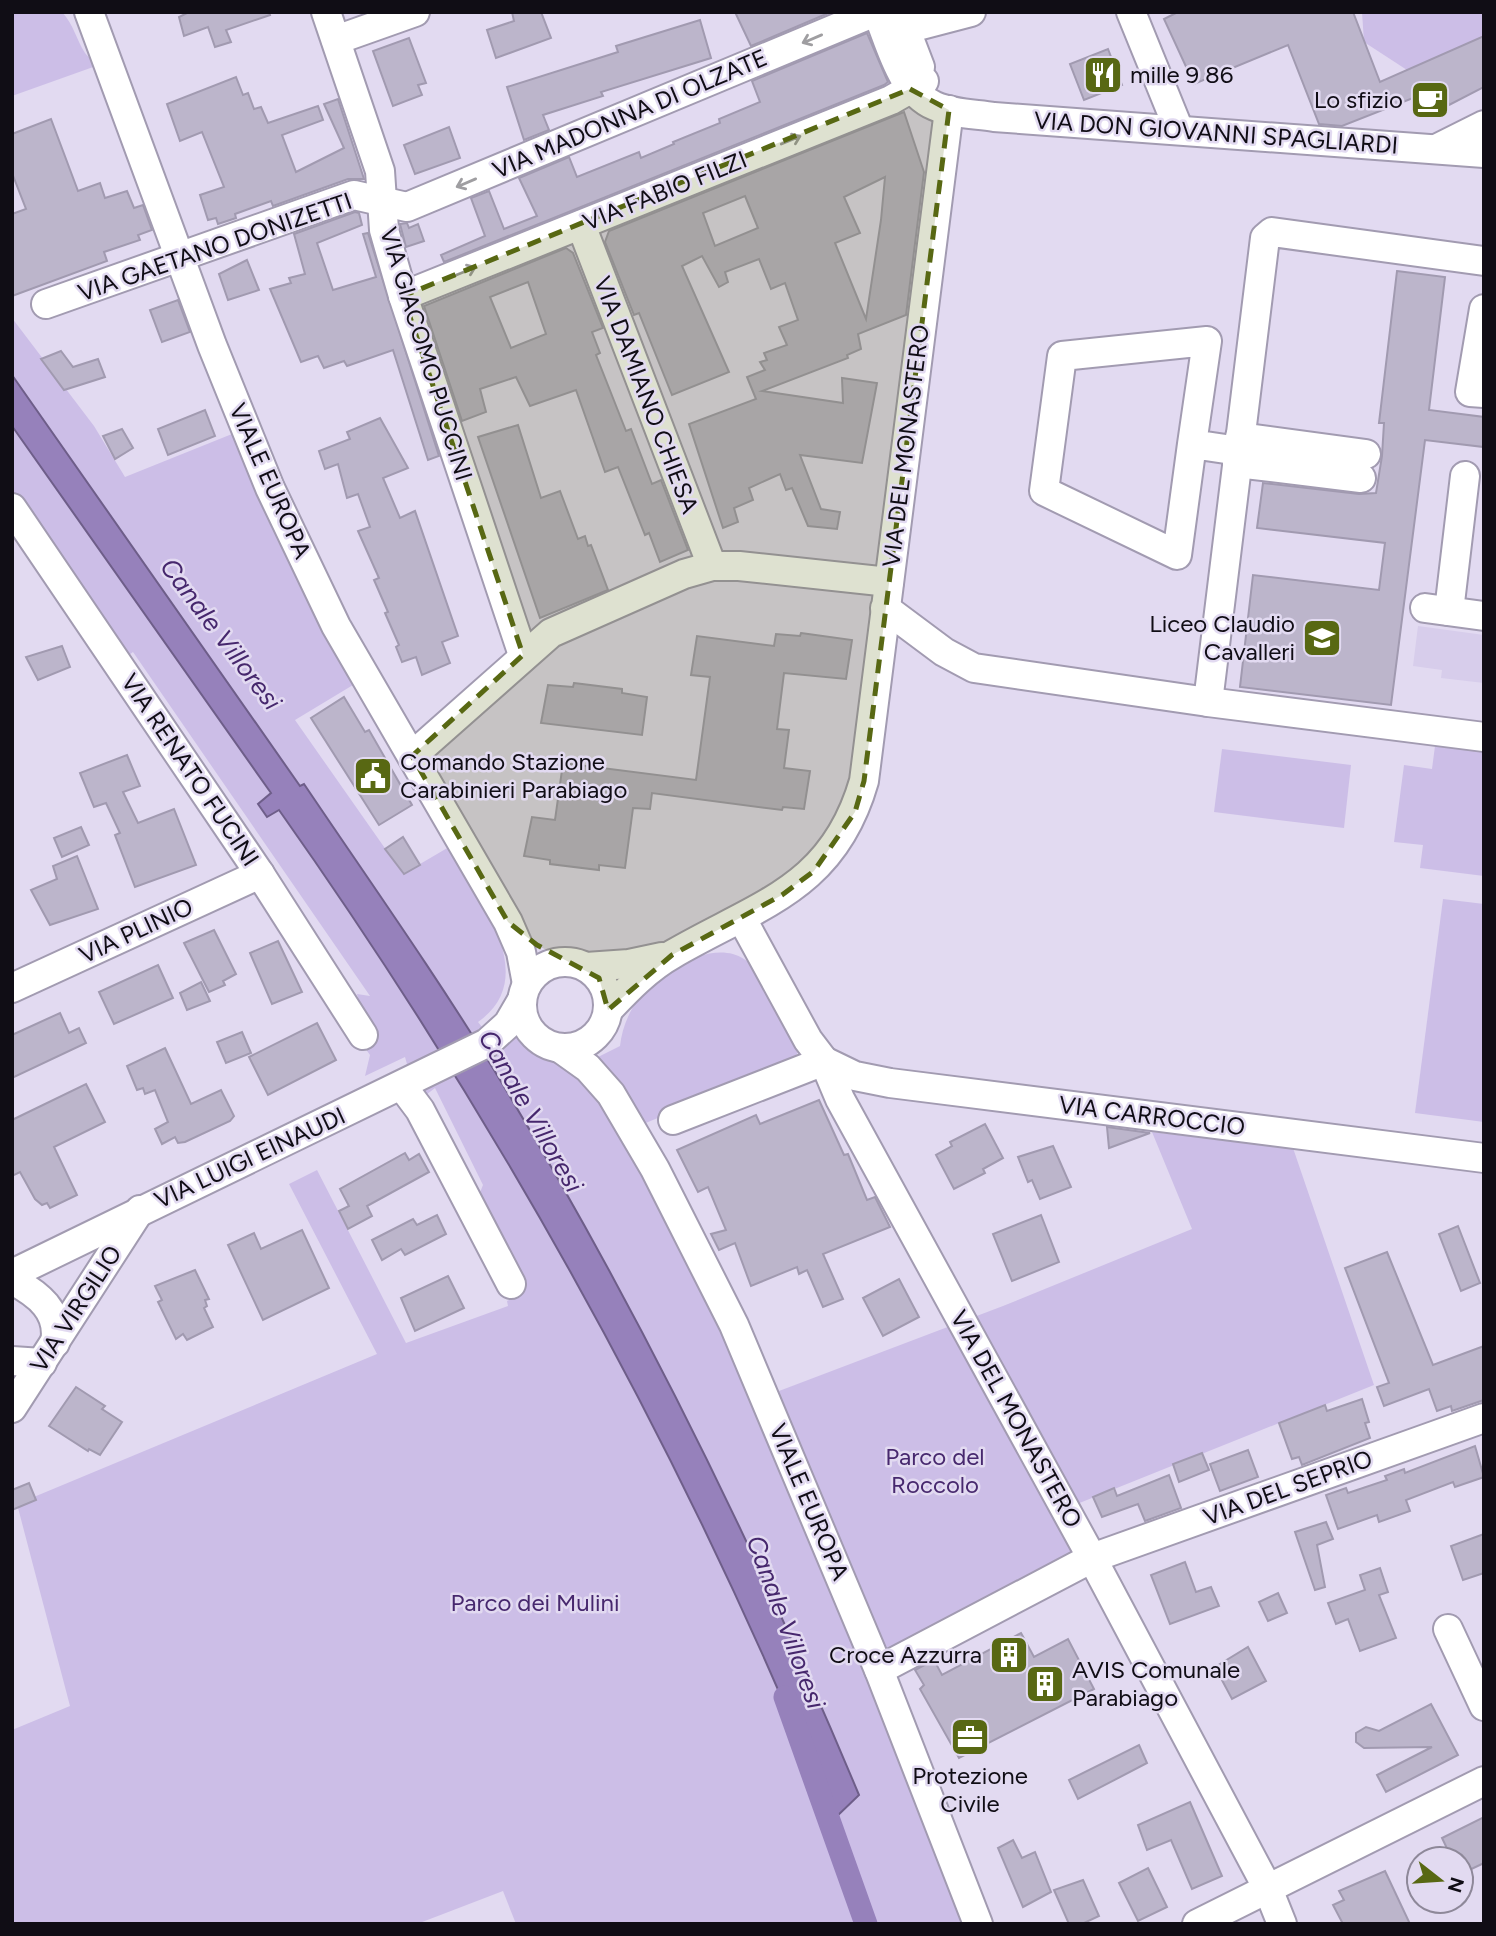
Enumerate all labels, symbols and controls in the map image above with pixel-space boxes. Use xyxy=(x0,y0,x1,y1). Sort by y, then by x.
one-way arrow xyxy=(801,33,823,46)
street label: VIA MADONNA DI OLZATE xyxy=(488,43,771,185)
restaurant icon: mille 9 86 xyxy=(1082,54,1124,96)
place label: mille 9 86 xyxy=(1130,60,1233,89)
cafe icon: Lo sfizio xyxy=(1409,79,1451,121)
place label: Lo sfizio xyxy=(1314,85,1403,114)
street label: VIA DON GIOVANNI SPAGLIARDI xyxy=(1033,105,1399,160)
one-way arrow xyxy=(780,133,801,146)
street label: VIA FABIO FILZI xyxy=(579,144,751,237)
one-way arrow xyxy=(456,177,477,190)
street label: VIA GAETANO DONIZETTI xyxy=(74,186,356,307)
street label: VIA GIACOMO PUCCINI xyxy=(374,224,479,484)
one-way arrow xyxy=(455,263,477,276)
street label: VIA DAMIANO CHIESA xyxy=(588,272,705,518)
street label: VIA DEL MONASTERO xyxy=(876,323,935,569)
street label: VIALE EUROPA xyxy=(223,399,318,564)
water label: Canale Villoresi xyxy=(153,552,289,717)
place label: Liceo Claudio Cavalleri xyxy=(1149,609,1295,666)
school or university icon: Liceo Claudio Cavalleri xyxy=(1301,617,1343,659)
street label: VIA RENATO FUCINI xyxy=(115,668,266,871)
place label: Comando Stazione Carabinieri Parabiago xyxy=(400,747,627,804)
public building icon: Comando Stazione Carabinieri Parabiago xyxy=(352,755,394,797)
street label: VIA PLINIO xyxy=(74,892,197,969)
water label: Canale Villoresi xyxy=(472,1024,591,1199)
street label: VIA CARROCCIO xyxy=(1057,1090,1247,1141)
street label: VIA LUIGI EINAUDI xyxy=(150,1101,350,1214)
street label: VIA VIRGILIO xyxy=(24,1240,127,1378)
street label: VIA DEL MONASTERO xyxy=(945,1305,1088,1533)
street label: VIALE EUROPA xyxy=(763,1419,856,1585)
park label: Parco del Roccolo xyxy=(885,1442,985,1499)
street label: VIA DEL SEPRIO xyxy=(1200,1444,1376,1531)
water label: Canale Villoresi xyxy=(740,1531,833,1714)
park label: Parco dei Mulini xyxy=(450,1588,620,1617)
building icon: Croce Azzurra xyxy=(988,1634,1030,1676)
place label: Croce Azzurra xyxy=(829,1640,982,1669)
place label: AVIS Comunale Parabiago xyxy=(1072,1655,1240,1712)
building icon: AVIS Comunale Parabiago xyxy=(1024,1663,1066,1705)
office icon: Protezione Civile xyxy=(949,1716,991,1758)
place label: Protezione Civile xyxy=(912,1761,1028,1818)
north arrow xyxy=(1405,1845,1475,1915)
text: N xyxy=(1443,1874,1469,1895)

